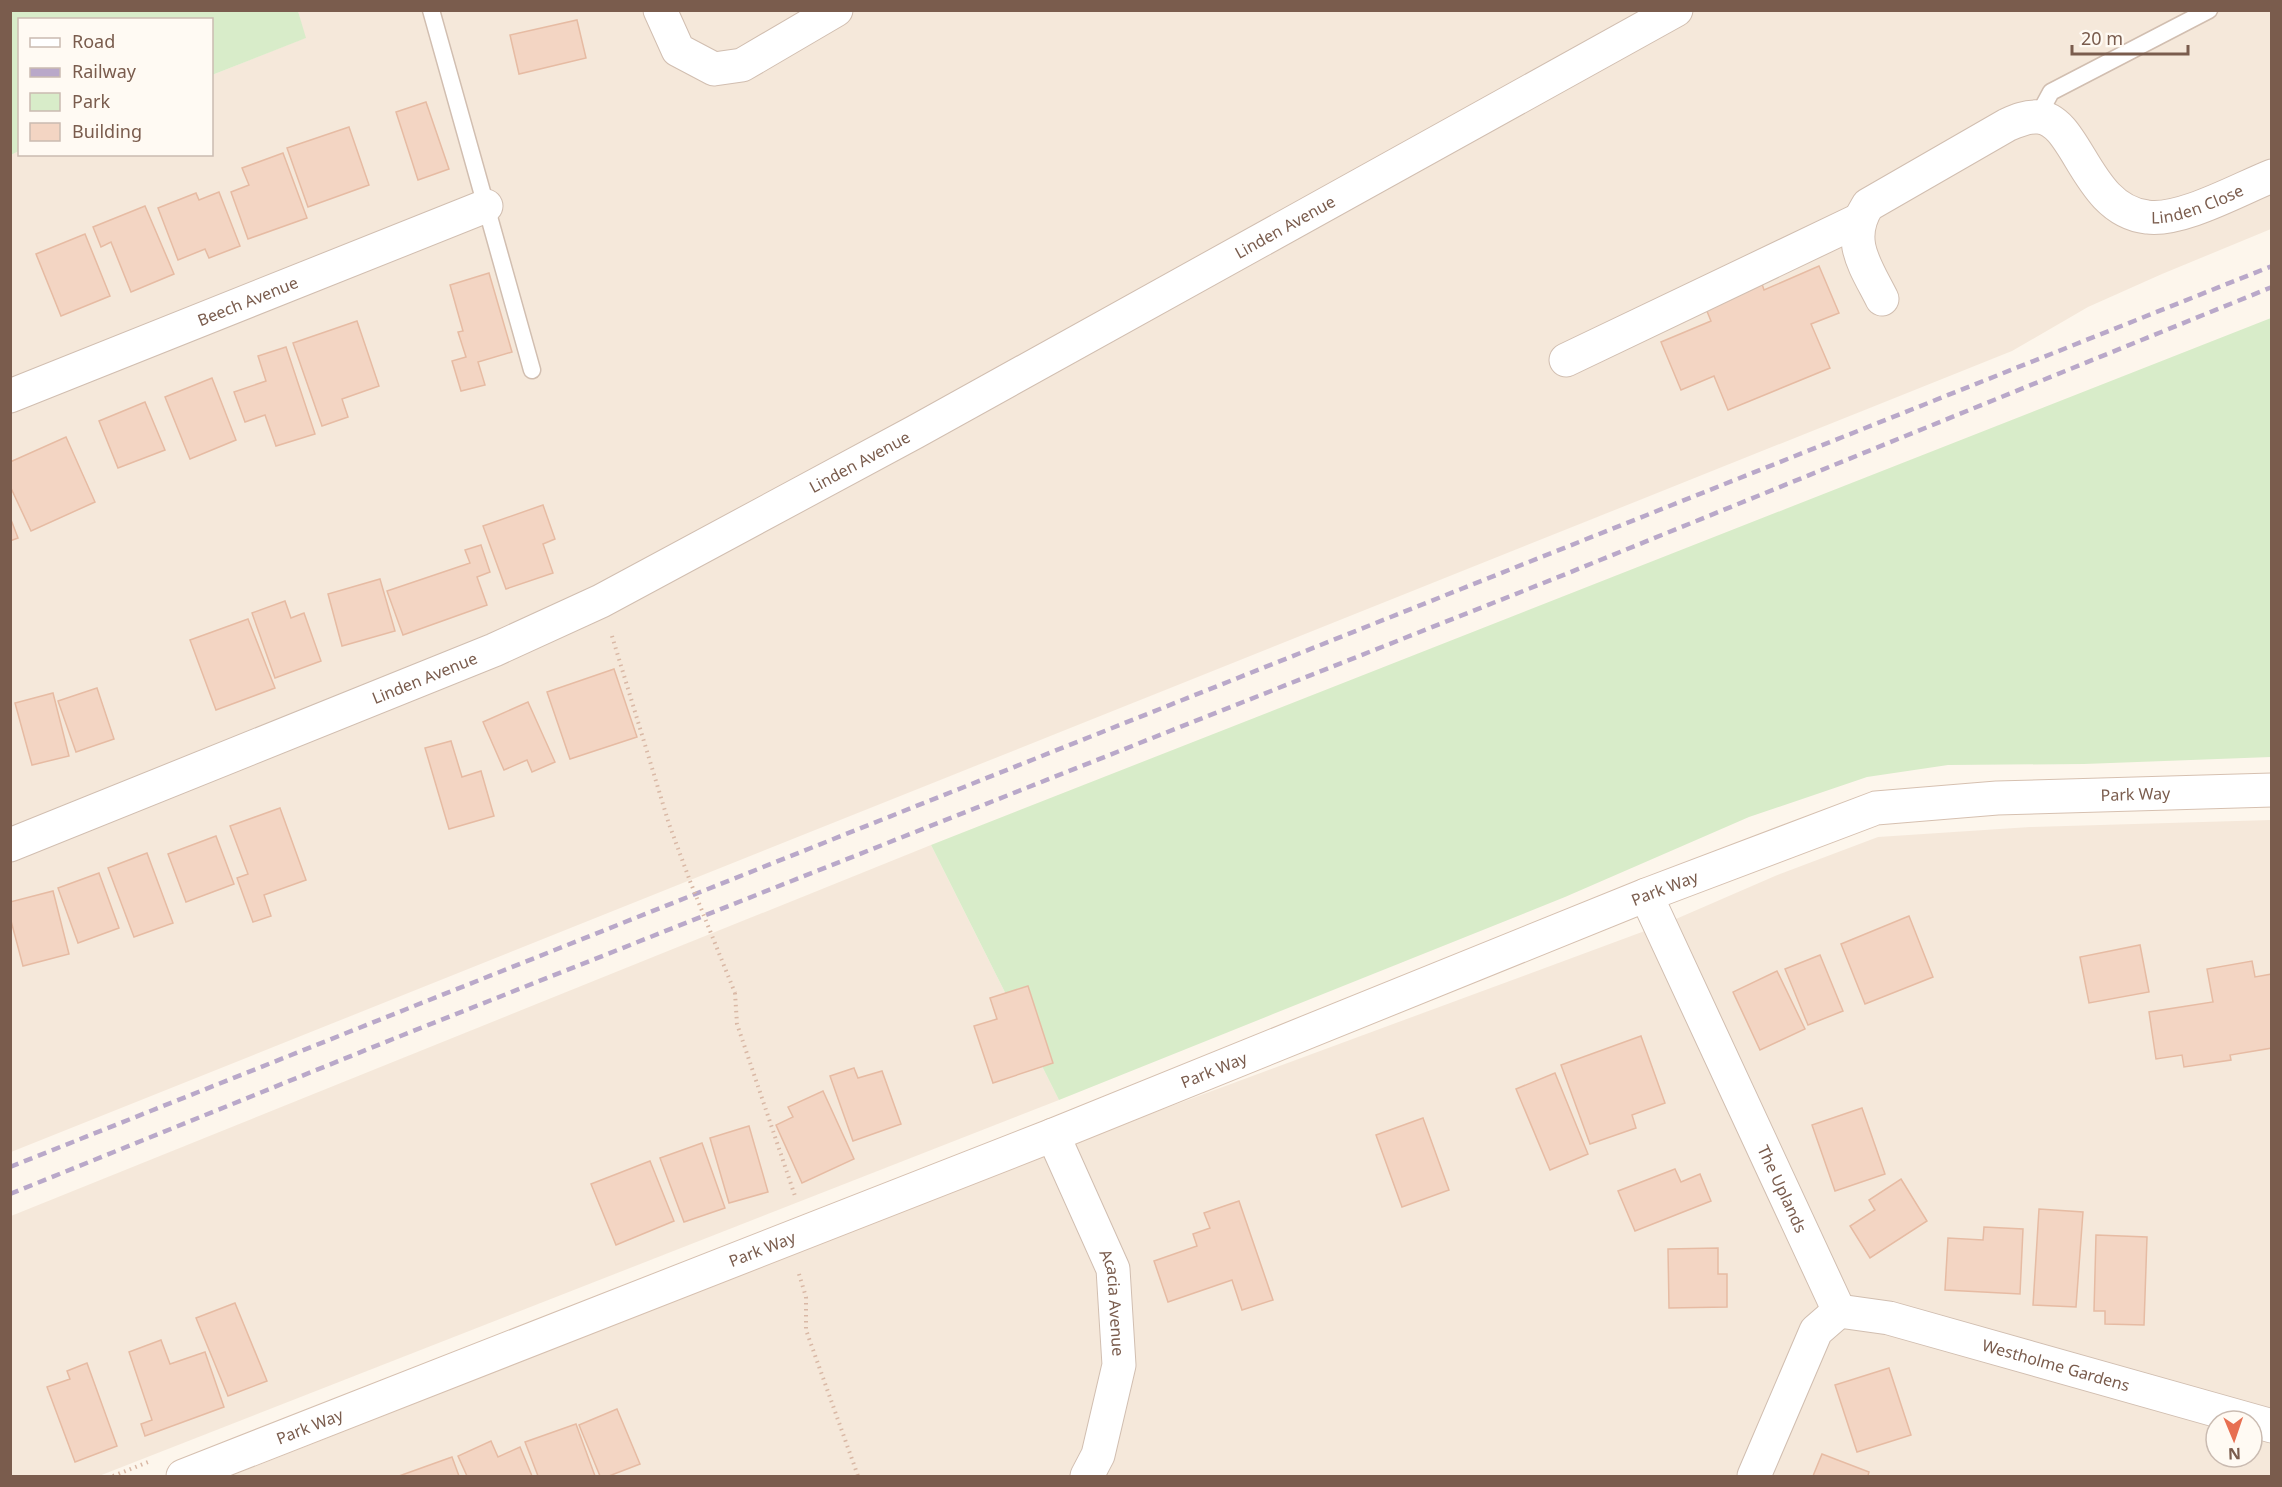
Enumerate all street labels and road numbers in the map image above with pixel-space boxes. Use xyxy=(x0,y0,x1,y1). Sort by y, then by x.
street label: Linden Close xyxy=(2151,179,2247,229)
street label: Linden Avenue xyxy=(1231,190,1339,264)
street label: Beech Avenue xyxy=(194,271,301,331)
street label: Linden Avenue xyxy=(805,426,914,498)
street label: Linden Avenue xyxy=(369,647,480,709)
street label: Park Way xyxy=(2100,782,2171,806)
street label: Park Way xyxy=(1628,865,1702,911)
street label: Park Way xyxy=(1177,1046,1251,1093)
street label: The Uplands xyxy=(1753,1142,1812,1236)
street label: Park Way xyxy=(726,1226,799,1272)
street label: Acacia Avenue xyxy=(1094,1245,1129,1357)
street label: Westholme Gardens xyxy=(1980,1334,2132,1396)
street label: Park Way xyxy=(273,1403,347,1449)

